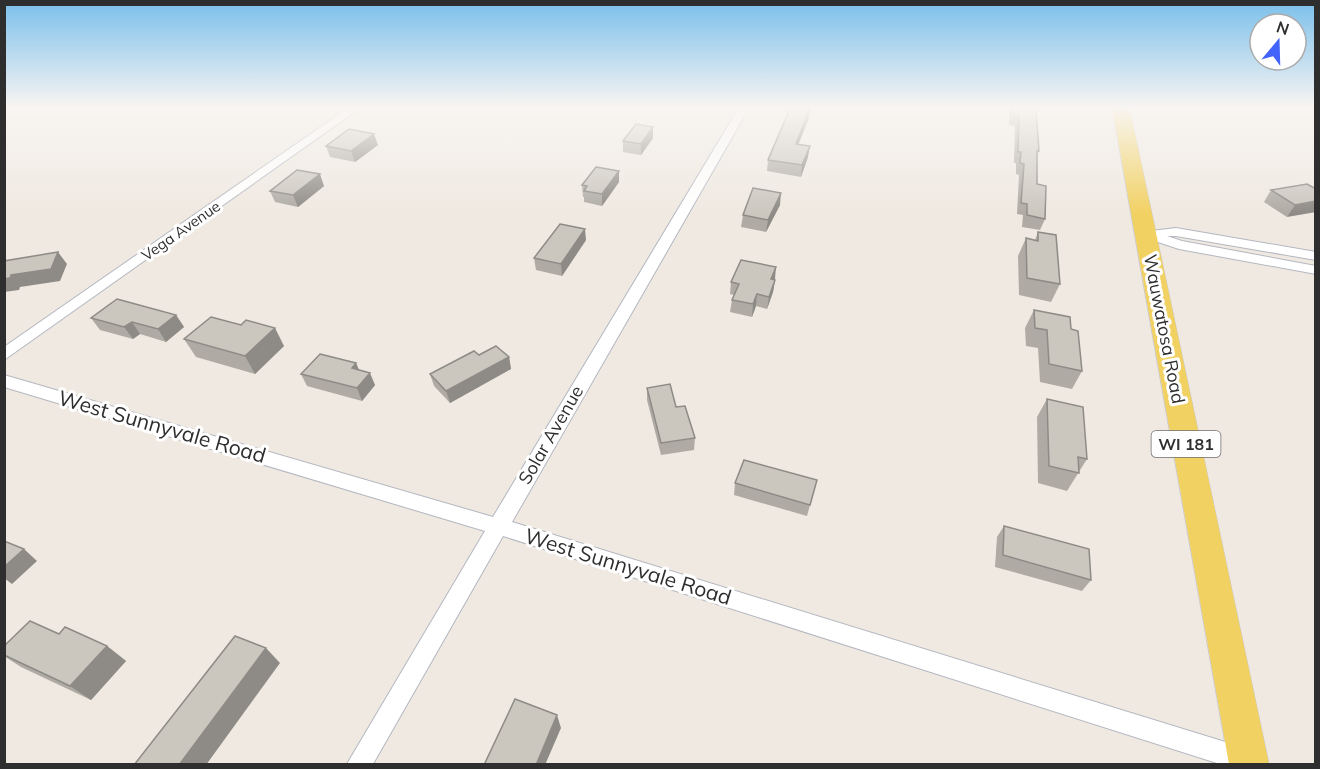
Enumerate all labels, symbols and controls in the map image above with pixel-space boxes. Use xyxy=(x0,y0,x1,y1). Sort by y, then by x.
north arrow xyxy=(1248,12,1308,72)
text: N xyxy=(1274,16,1292,39)
street label: Vega Avenue xyxy=(138,196,224,265)
street label: Wauwatosa Road xyxy=(1139,252,1190,405)
street label: Solar Avenue xyxy=(513,381,588,488)
street label: West Sunnyvale Road xyxy=(55,384,269,468)
road number: WI 181 xyxy=(1152,431,1220,457)
street label: West Sunnyvale Road xyxy=(522,522,735,610)

